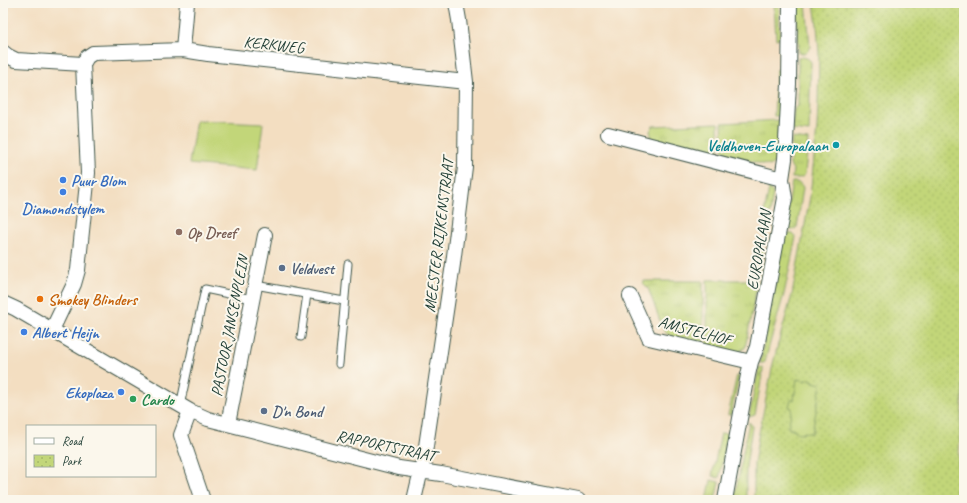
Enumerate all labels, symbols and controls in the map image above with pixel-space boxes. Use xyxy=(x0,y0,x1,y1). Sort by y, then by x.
street label: KERKWEG xyxy=(243,32,307,58)
place label: Veldhoven-Europalaan xyxy=(707,136,829,156)
marker: Veldhoven-Europalaan xyxy=(831,140,841,150)
street label: MEESTER RIJKENSTRAAT xyxy=(420,152,459,313)
place label: Puur Blom xyxy=(71,171,126,191)
marker: Puur Blom xyxy=(58,175,68,185)
marker: Diamondstylem xyxy=(58,187,68,197)
place label: Diamondstylem xyxy=(22,199,105,219)
street label: EUROPALAAN xyxy=(742,207,776,291)
place label: Op Dreef xyxy=(187,223,240,243)
marker: Op Dreef xyxy=(174,227,184,237)
street label: PASTOOR JANSENPLEIN xyxy=(207,251,254,398)
place label: Veldvest xyxy=(290,259,335,279)
marker: Veldvest xyxy=(277,263,287,273)
place label: Smokey Blinders xyxy=(48,290,139,310)
marker: Smokey Blinders xyxy=(35,294,45,304)
street label: AMSTELHOF xyxy=(656,312,736,351)
place label: Albert Heijn xyxy=(32,323,100,343)
marker: Albert Heijn xyxy=(19,327,29,337)
place label: Ekoplaza xyxy=(65,383,114,403)
marker: Ekoplaza xyxy=(116,387,126,397)
place label: Cardo xyxy=(141,390,176,410)
marker: Cardo xyxy=(128,394,138,404)
place label: D'n Bond xyxy=(272,402,325,422)
marker: D'n Bond xyxy=(259,406,269,416)
legend xyxy=(26,425,156,477)
street label: RAPPORTSTRAAT xyxy=(334,426,442,467)
text: Road xyxy=(62,433,84,449)
text: Park xyxy=(62,453,83,469)

